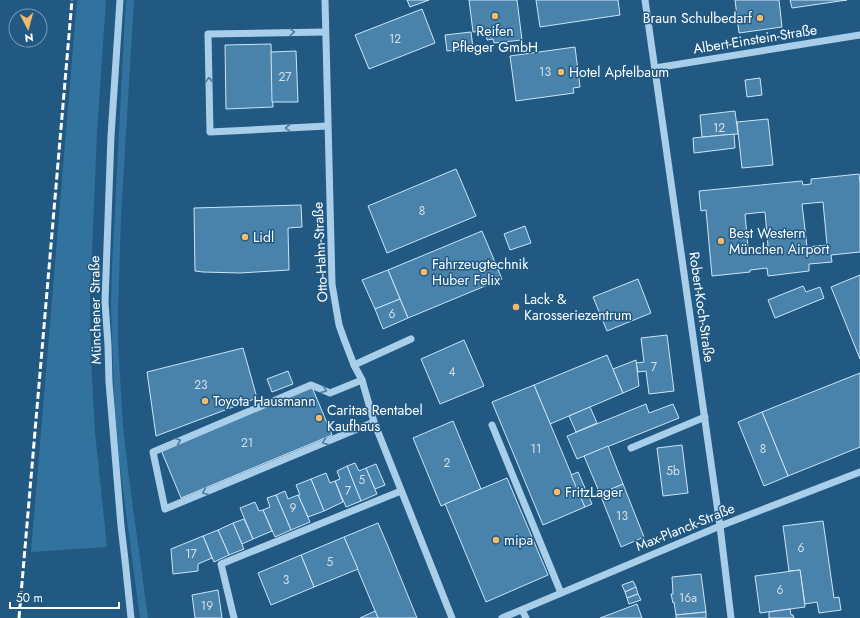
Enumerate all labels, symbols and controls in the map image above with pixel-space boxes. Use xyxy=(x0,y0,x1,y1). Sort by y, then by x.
north arrow xyxy=(8,8,48,48)
place label: Braun Schulbedarf xyxy=(643,8,753,28)
marker: Reifen Pfleger GmbH xyxy=(490,11,500,21)
marker: Braun Schulbedarf xyxy=(755,13,765,23)
street label: Albert-Einstein-Straße xyxy=(692,19,818,59)
place label: Reifen Pfleger GmbH xyxy=(452,21,538,57)
one-way arrow xyxy=(289,28,295,37)
text: N xyxy=(24,30,34,46)
house number: 12 xyxy=(389,30,401,48)
place label: Hotel Apfelbaum xyxy=(569,62,669,82)
house number: 13 xyxy=(539,63,551,81)
marker: Hotel Apfelbaum xyxy=(556,67,566,77)
house number: 27 xyxy=(278,68,292,86)
one-way arrow xyxy=(205,77,213,83)
house number: 12 xyxy=(713,119,725,137)
one-way arrow xyxy=(285,124,291,132)
street label: Otto-Hahn-Straße xyxy=(307,201,333,303)
house number: 8 xyxy=(419,202,425,220)
place label: Best Western München Airport xyxy=(729,223,830,259)
place label: Lidl xyxy=(253,227,274,247)
marker: Lidl xyxy=(240,232,250,242)
marker: Best Western München Airport xyxy=(716,236,726,246)
street label: Robert-Koch-Straße xyxy=(684,250,720,364)
place label: Fahrzeugtechnik Huber Felix xyxy=(432,254,529,290)
street label: Münchener Straße xyxy=(84,256,106,364)
marker: Fahrzeugtechnik Huber Felix xyxy=(419,267,429,277)
place label: Lack- & Karosseriezentrum xyxy=(524,289,632,325)
marker: Lack- & Karosseriezentrum xyxy=(511,302,521,312)
house number: 6 xyxy=(389,305,396,323)
house number: 7 xyxy=(651,358,658,376)
house number: 4 xyxy=(449,363,456,381)
house number: 23 xyxy=(194,376,208,394)
one-way arrow xyxy=(320,385,327,393)
place label: Toyota Hausmann xyxy=(213,391,316,411)
marker: Toyota Hausmann xyxy=(200,396,210,406)
place label: Caritas Rentabel Kaufhaus xyxy=(327,400,423,436)
marker: Caritas Rentabel Kaufhaus xyxy=(314,413,324,423)
house number: 21 xyxy=(241,434,253,452)
one-way arrow xyxy=(174,438,182,446)
one-way arrow xyxy=(321,438,328,446)
house number: 11 xyxy=(531,440,541,458)
house number: 8 xyxy=(760,440,766,458)
house number: 2 xyxy=(444,454,451,472)
house number: 5b xyxy=(666,462,680,480)
house number: 5 xyxy=(359,471,366,489)
house number: 7 xyxy=(345,482,352,500)
place label: FritzLager xyxy=(565,482,623,502)
marker: FritzLager xyxy=(552,487,562,497)
one-way arrow xyxy=(202,488,209,496)
street label: Max-Planck-Straße xyxy=(632,498,738,556)
house number: 9 xyxy=(290,499,297,517)
house number: 13 xyxy=(616,507,628,525)
place label: mipa xyxy=(504,530,533,550)
marker: mipa xyxy=(491,535,501,545)
house number: 6 xyxy=(798,539,805,557)
house number: 17 xyxy=(185,545,198,563)
house number: 5 xyxy=(327,553,334,571)
house number: 3 xyxy=(283,571,290,589)
house number: 6 xyxy=(777,581,784,599)
scale bar xyxy=(10,584,119,610)
text: 50 m xyxy=(16,589,43,607)
house number: 16a xyxy=(679,589,697,607)
house number: 19 xyxy=(201,597,213,615)

